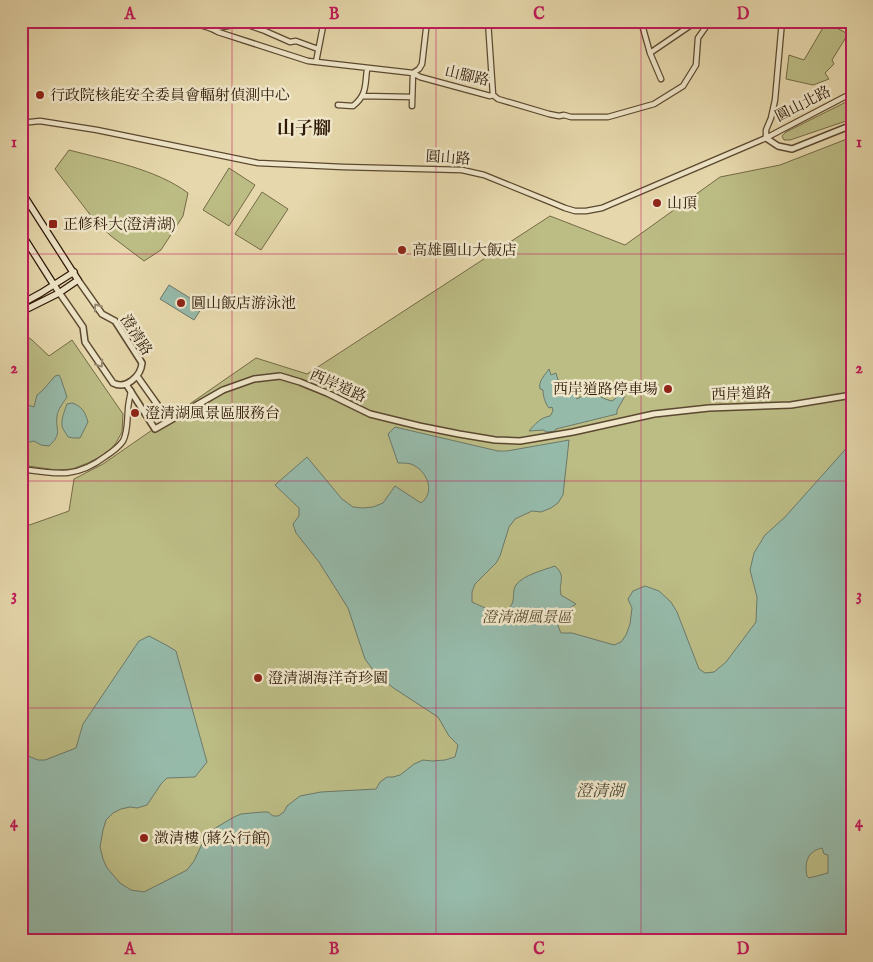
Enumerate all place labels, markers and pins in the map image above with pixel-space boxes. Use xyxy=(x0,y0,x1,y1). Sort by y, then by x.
place label: 行政院核能安全委員會輻射偵測中心 xyxy=(50,86,290,105)
marker: 行政院核能安全委員會輻射偵測中心 xyxy=(34,89,46,101)
place label: 山頂 xyxy=(667,194,697,213)
marker: 山頂 xyxy=(651,197,663,209)
place label: 正修科大(澄清湖) xyxy=(63,215,176,234)
marker: 正修科大(澄清湖) xyxy=(47,218,59,230)
place label: 高雄圓山大飯店 xyxy=(412,241,517,260)
marker: 高雄圓山大飯店 xyxy=(396,244,408,256)
place label: 圓山飯店游泳池 xyxy=(191,294,296,313)
marker: 圓山飯店游泳池 xyxy=(175,297,187,309)
place label: 西岸道路停車場 xyxy=(553,380,658,399)
marker: 西岸道路停車場 xyxy=(662,383,674,395)
place label: 澄清湖風景區服務台 xyxy=(145,404,280,423)
marker: 澄清湖風景區服務台 xyxy=(129,407,141,419)
place label: 澄清湖海洋奇珍園 xyxy=(268,669,388,688)
marker: 澄清湖海洋奇珍園 xyxy=(252,672,264,684)
place label: 澂清樓 (蔣公行館) xyxy=(154,829,270,848)
marker: 澂清樓 (蔣公行館) xyxy=(138,832,150,844)

